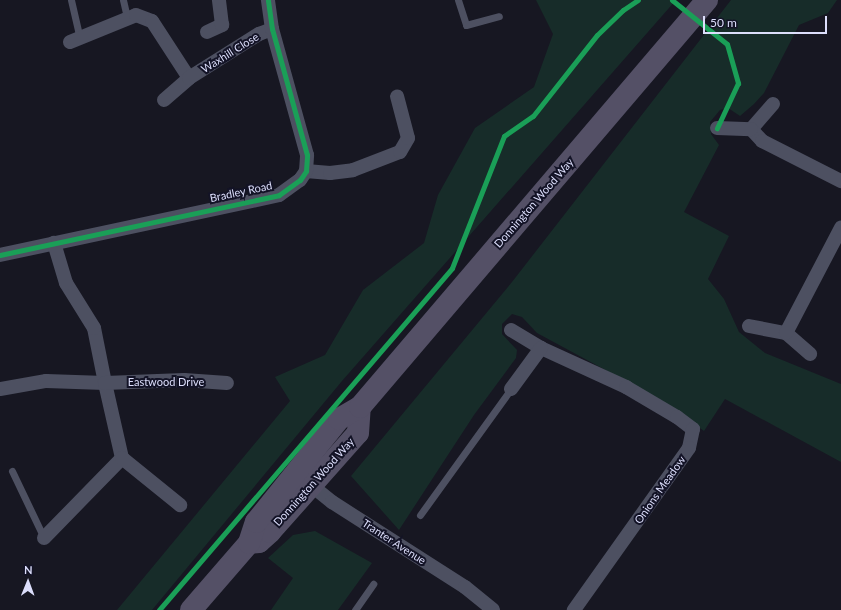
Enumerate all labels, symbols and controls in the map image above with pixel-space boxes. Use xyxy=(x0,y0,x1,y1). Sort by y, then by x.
scale bar xyxy=(705,8,829,34)
text: 50 m xyxy=(710,15,737,30)
street label: Waxhill Close xyxy=(199,30,261,76)
street label: Donnington Wood Way xyxy=(491,156,577,250)
street label: Bradley Road xyxy=(208,179,274,205)
street label: Eastwood Drive xyxy=(128,375,204,389)
street label: Donnington Wood Way xyxy=(271,435,357,529)
street label: Onions Meadow xyxy=(632,454,688,526)
street label: Tranter Avenue xyxy=(360,516,428,568)
north arrow xyxy=(8,562,48,602)
text: N xyxy=(24,563,33,576)

